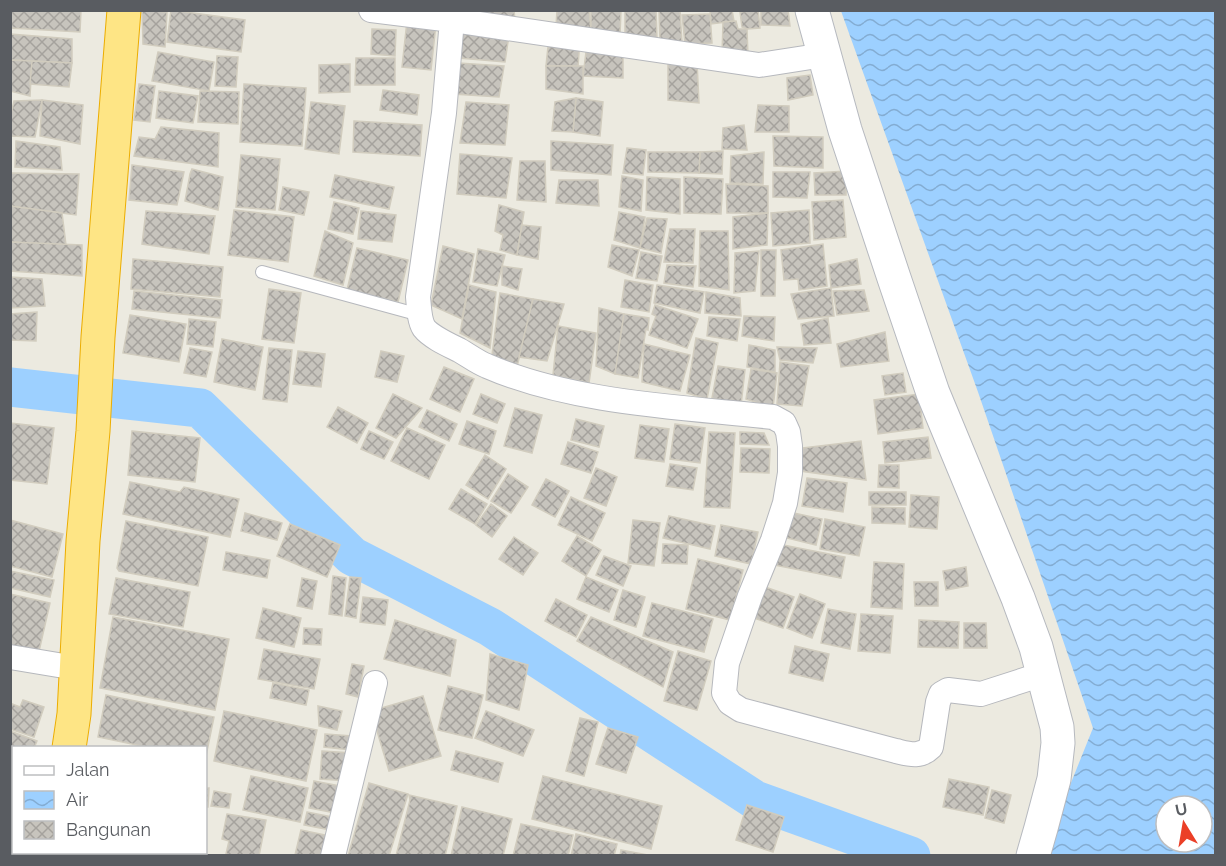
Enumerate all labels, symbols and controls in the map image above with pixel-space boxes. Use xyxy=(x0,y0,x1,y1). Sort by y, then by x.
legend xyxy=(12,746,207,854)
text: Jalan xyxy=(66,759,110,780)
text: Air xyxy=(66,789,89,810)
north arrow xyxy=(1154,794,1214,854)
text: U xyxy=(1174,799,1189,820)
text: Bangunan xyxy=(66,819,151,840)

